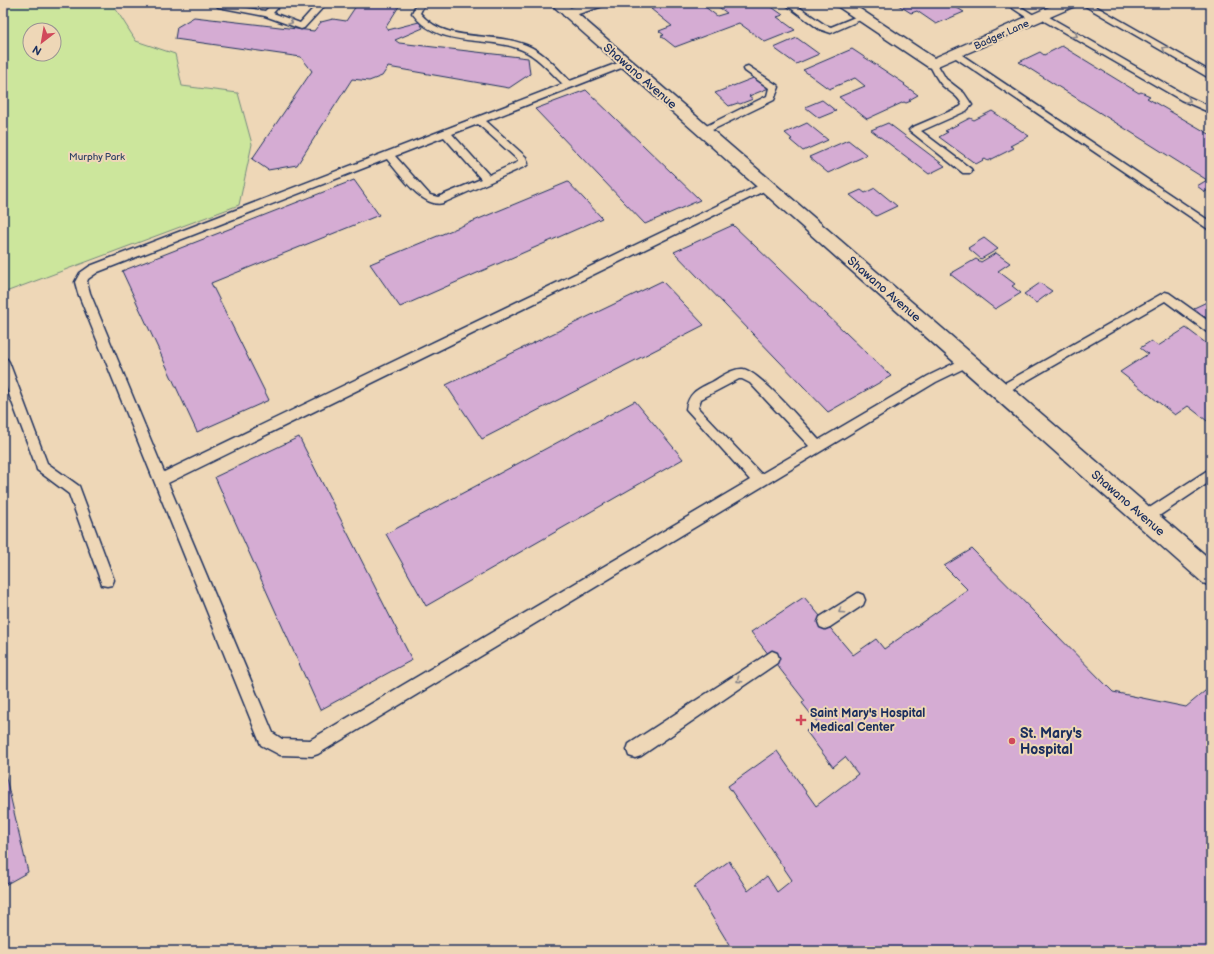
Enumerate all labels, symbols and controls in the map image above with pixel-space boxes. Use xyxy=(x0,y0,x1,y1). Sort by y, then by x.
street label: Badger Lane xyxy=(972,17,1031,52)
one-way arrow xyxy=(287,18,294,26)
north arrow xyxy=(22,22,62,62)
one-way arrow xyxy=(1071,31,1078,38)
street label: Shawano Avenue xyxy=(600,40,680,112)
text: N xyxy=(30,42,44,58)
one-way arrow xyxy=(1162,47,1169,54)
one-way arrow xyxy=(1184,95,1191,103)
park label: Murphy Park xyxy=(69,151,125,163)
street label: Shawano Avenue xyxy=(844,253,924,325)
street label: Shawano Avenue xyxy=(1088,467,1168,539)
one-way arrow xyxy=(839,606,846,613)
one-way arrow xyxy=(736,675,743,683)
place label: Saint Mary's Hospital Medical Center xyxy=(810,706,925,735)
marker: Saint Mary's Hospital Medical Center xyxy=(795,714,807,726)
place label: St. Mary's Hospital xyxy=(1020,725,1082,758)
marker: St. Mary's Hospital xyxy=(1007,736,1017,746)

